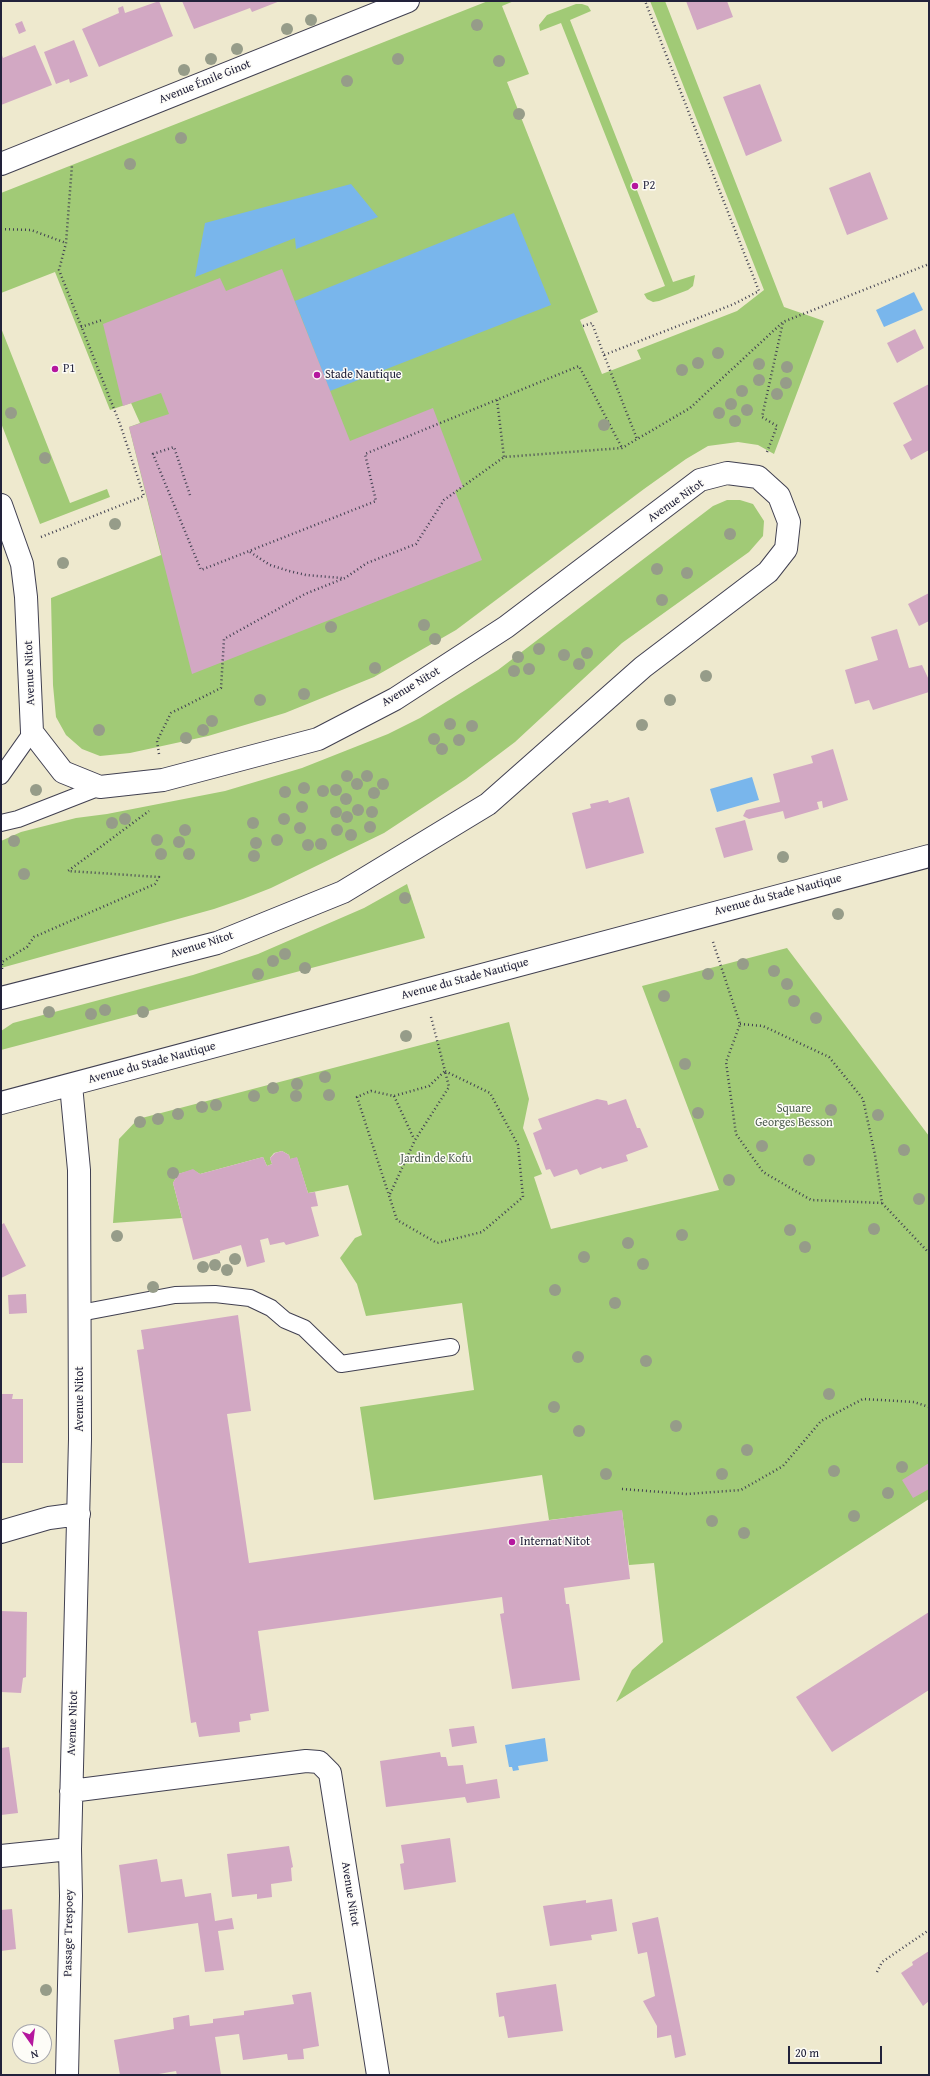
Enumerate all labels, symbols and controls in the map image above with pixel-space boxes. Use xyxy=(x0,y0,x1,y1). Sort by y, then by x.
street label: Avenue Émile Ginot xyxy=(157,57,253,107)
place label: P2 xyxy=(643,179,655,193)
marker: P2 xyxy=(630,181,640,191)
place label: P1 xyxy=(63,362,75,376)
marker: P1 xyxy=(50,364,60,374)
place label: Stade Nautique xyxy=(325,368,402,382)
marker: Stade Nautique xyxy=(312,370,322,380)
street label: Avenue Nitot xyxy=(645,476,707,526)
street label: Avenue Nitot xyxy=(22,640,38,706)
street label: Avenue Nitot xyxy=(379,664,443,710)
street label: Avenue du Stade Nautique xyxy=(713,871,843,919)
street label: Avenue Nitot xyxy=(169,929,235,961)
street label: Avenue du Stade Nautique xyxy=(400,955,530,1003)
street label: Avenue du Stade Nautique xyxy=(87,1039,217,1087)
park label: Square Georges Besson xyxy=(755,1102,833,1130)
park label: Jardin de Kofu xyxy=(400,1152,472,1166)
street label: Avenue Nitot xyxy=(73,1366,87,1432)
place label: Internat Nitot xyxy=(520,1535,590,1549)
marker: Internat Nitot xyxy=(507,1537,517,1547)
street label: Avenue Nitot xyxy=(65,1690,81,1756)
street label: Avenue Nitot xyxy=(338,1861,362,1927)
street label: Passage Trespoey xyxy=(61,1889,77,1977)
north arrow xyxy=(12,2024,52,2064)
scale bar xyxy=(790,2038,884,2064)
text: 20 m xyxy=(795,2044,819,2061)
text: N xyxy=(29,2046,40,2063)

